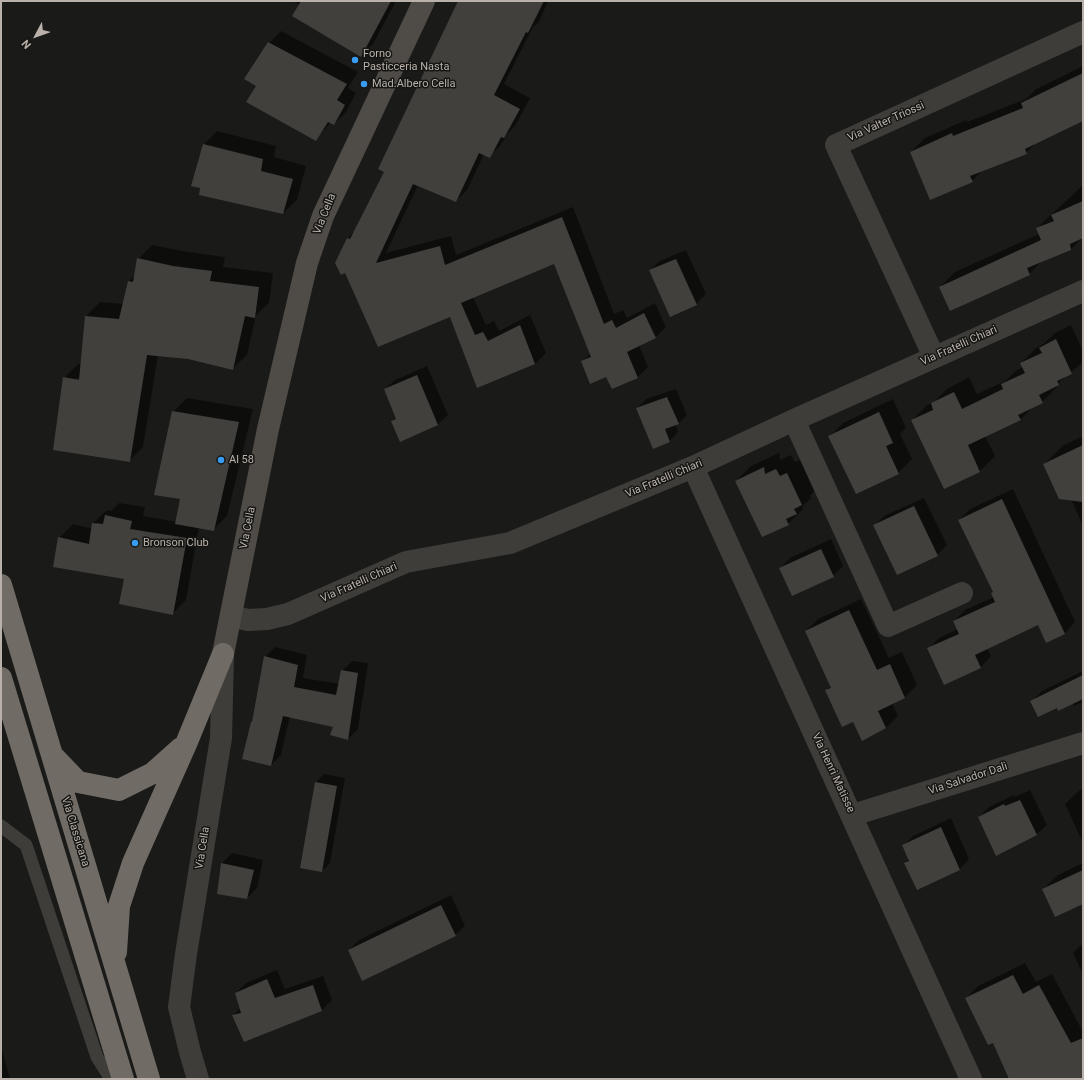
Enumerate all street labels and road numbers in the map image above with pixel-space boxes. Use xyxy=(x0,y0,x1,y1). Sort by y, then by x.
street label: Via Valter Triossi xyxy=(846,99,926,145)
street label: Via Cella xyxy=(311,192,339,236)
street label: Via Fratelli Chiari xyxy=(919,323,999,369)
street label: Via Fratelli Chiari xyxy=(624,457,704,501)
street label: Via Cella xyxy=(237,506,259,550)
street label: Via Fratelli Chiari xyxy=(319,560,399,606)
street label: Via Henri Matisse xyxy=(809,731,857,815)
street label: Via Salvador Dalì xyxy=(927,760,1009,798)
street label: Via Classicana xyxy=(58,796,92,868)
street label: Via Cella xyxy=(193,826,213,870)

